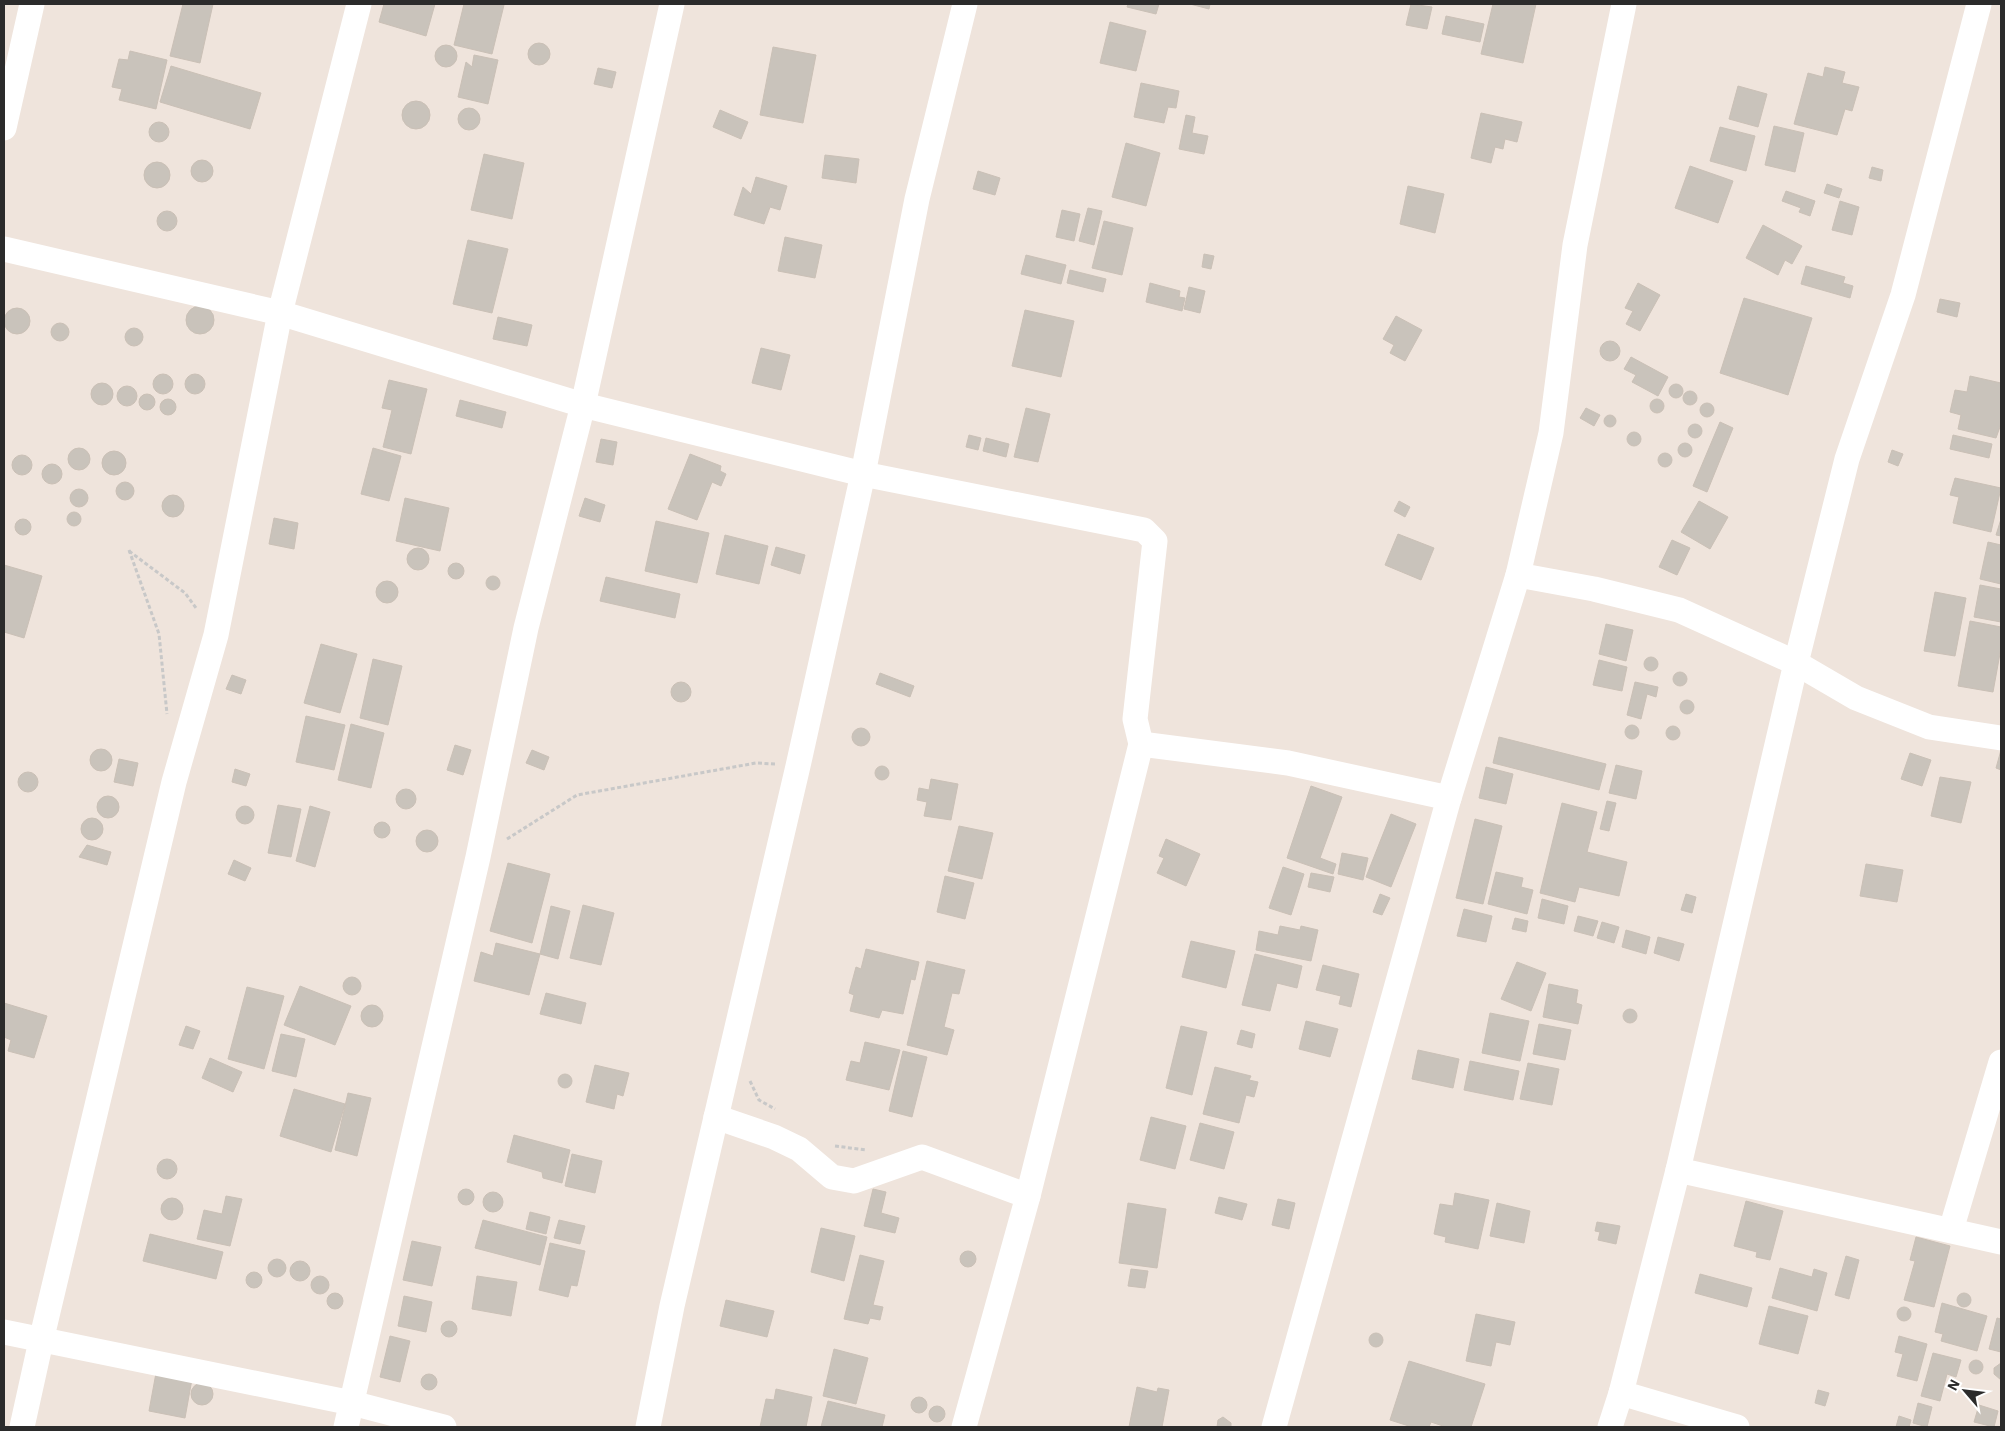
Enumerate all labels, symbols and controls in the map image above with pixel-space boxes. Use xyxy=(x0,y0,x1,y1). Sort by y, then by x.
north arrow xyxy=(1940,1366,1990,1416)
text: N xyxy=(1943,1376,1964,1394)

